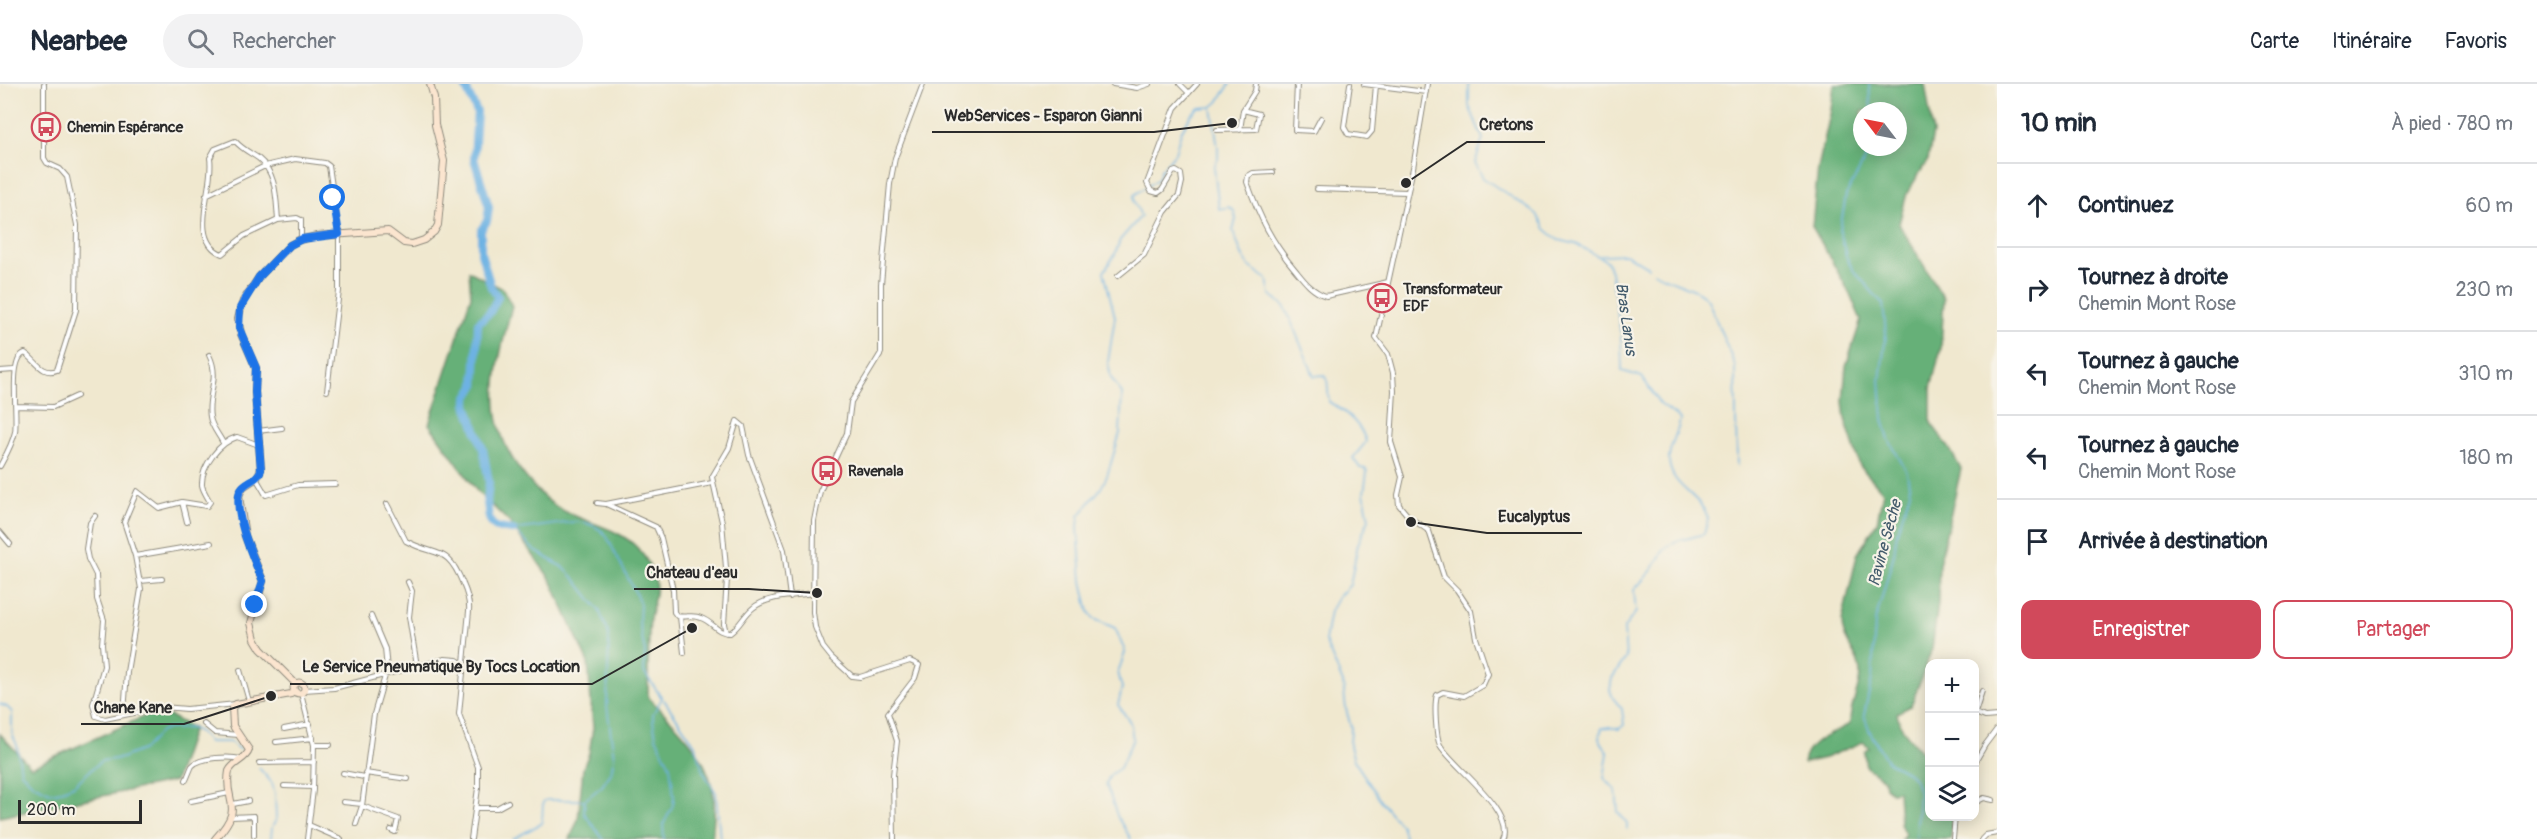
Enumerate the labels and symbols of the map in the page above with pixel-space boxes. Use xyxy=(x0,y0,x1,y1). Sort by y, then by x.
callout: WebServices - Esparon Gianni xyxy=(932,98,1154,132)
north arrow xyxy=(1853,102,1907,156)
text: WebServices - Esparon Gianni xyxy=(944,106,1142,126)
callout: Cretons xyxy=(1467,108,1545,142)
bus stop icon: Chemin Espérance xyxy=(30,111,62,143)
text: Cretons xyxy=(1479,115,1534,135)
place label: Chemin Espérance xyxy=(67,118,184,137)
route start xyxy=(319,184,345,210)
place label: Transformateur EDF xyxy=(1402,280,1503,316)
water label: Bras Lanus xyxy=(1611,281,1641,358)
bus stop icon: Transformateur EDF xyxy=(1366,282,1398,314)
bus stop icon: Ravenala xyxy=(811,455,843,487)
place label: Ravenala xyxy=(848,462,904,481)
water label: Ravine Sèche xyxy=(1864,496,1907,588)
callout: Eucalyptus xyxy=(1487,499,1582,533)
text: Eucalyptus xyxy=(1498,507,1571,527)
callout: Chateau d'eau xyxy=(634,555,749,589)
text: Chateau d'eau xyxy=(646,563,738,583)
route end xyxy=(241,591,267,617)
callout: Le Service Pneumatique By Tocs Location xyxy=(290,650,592,684)
text: Le Service Pneumatique By Tocs Location xyxy=(302,657,580,677)
callout: Chane Kane xyxy=(81,690,184,724)
text: Chane Kane xyxy=(94,698,173,718)
scale bar xyxy=(18,797,142,824)

